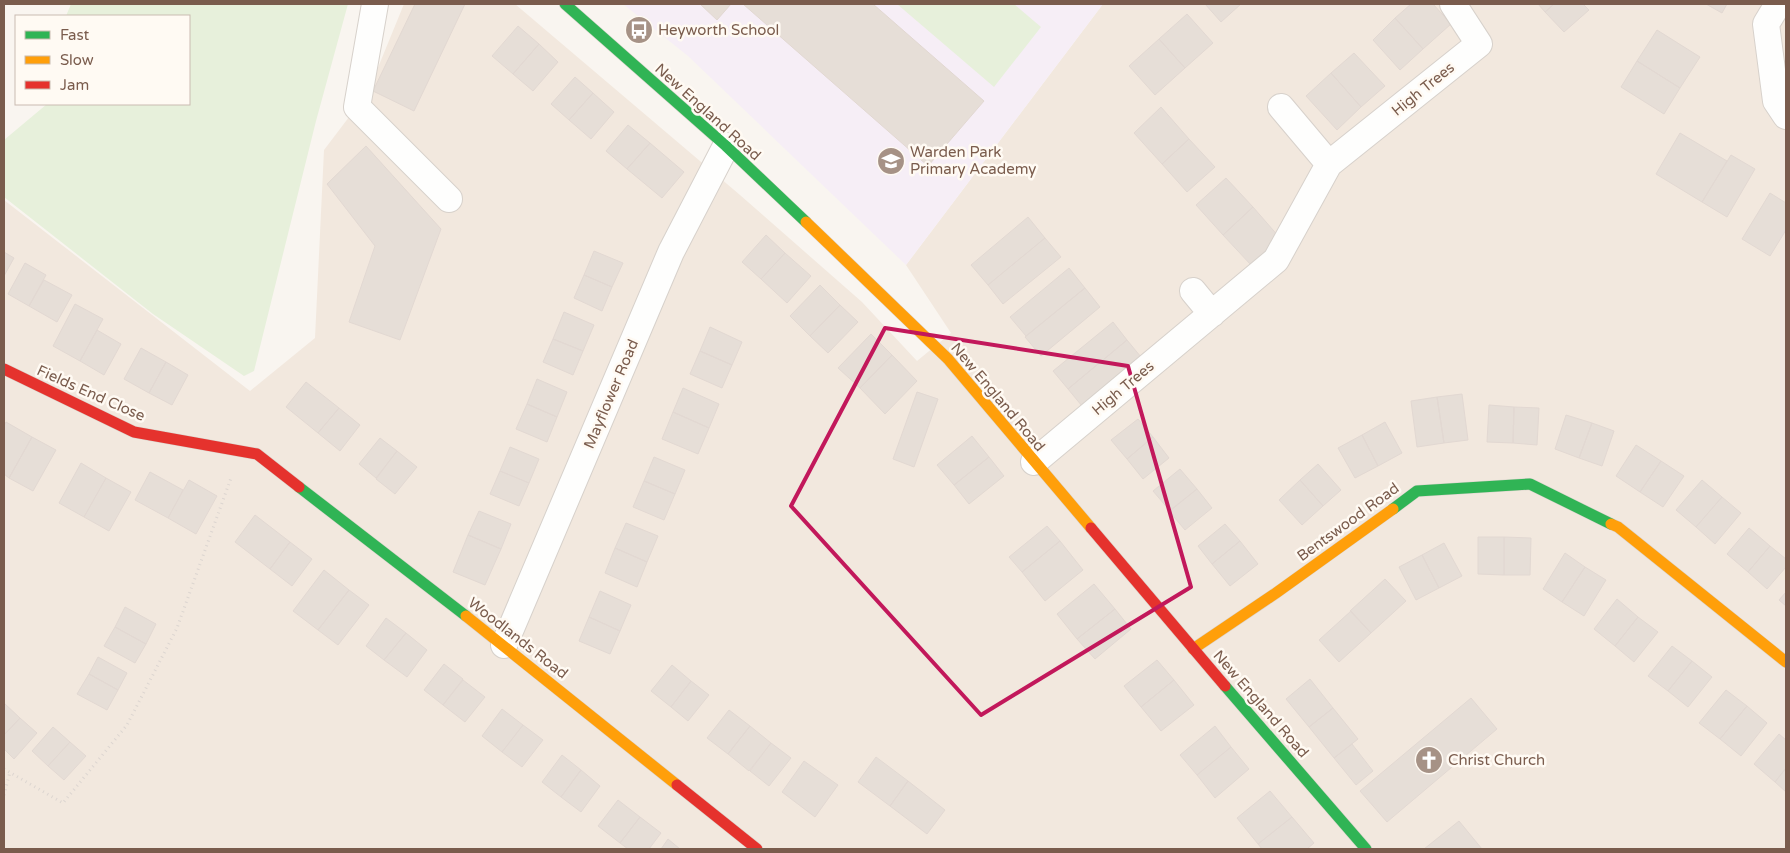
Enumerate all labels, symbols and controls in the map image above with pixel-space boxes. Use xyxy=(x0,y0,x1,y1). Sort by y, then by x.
legend xyxy=(15,15,190,105)
bus stop icon: Heyworth School xyxy=(624,15,654,45)
place label: Heyworth School xyxy=(658,21,779,39)
text: Fast xyxy=(60,26,90,44)
text: Slow xyxy=(60,51,94,69)
street label: High Trees xyxy=(1388,58,1458,120)
street label: New England Road xyxy=(651,60,765,164)
text: Jam xyxy=(60,76,89,94)
place label: Warden Park Primary Academy xyxy=(910,143,1036,178)
school or university icon: Warden Park Primary Academy xyxy=(876,146,906,176)
street label: Mayflower Road xyxy=(580,337,642,451)
street label: New England Road xyxy=(947,339,1049,455)
street label: High Trees xyxy=(1088,357,1158,419)
street label: Fields End Close xyxy=(34,361,148,425)
street label: Bentswood Road xyxy=(1293,479,1403,565)
street label: Woodlands Road xyxy=(464,593,572,683)
street label: New England Road xyxy=(1209,647,1313,761)
church icon: Christ Church xyxy=(1414,745,1444,775)
place label: Christ Church xyxy=(1448,751,1545,769)

